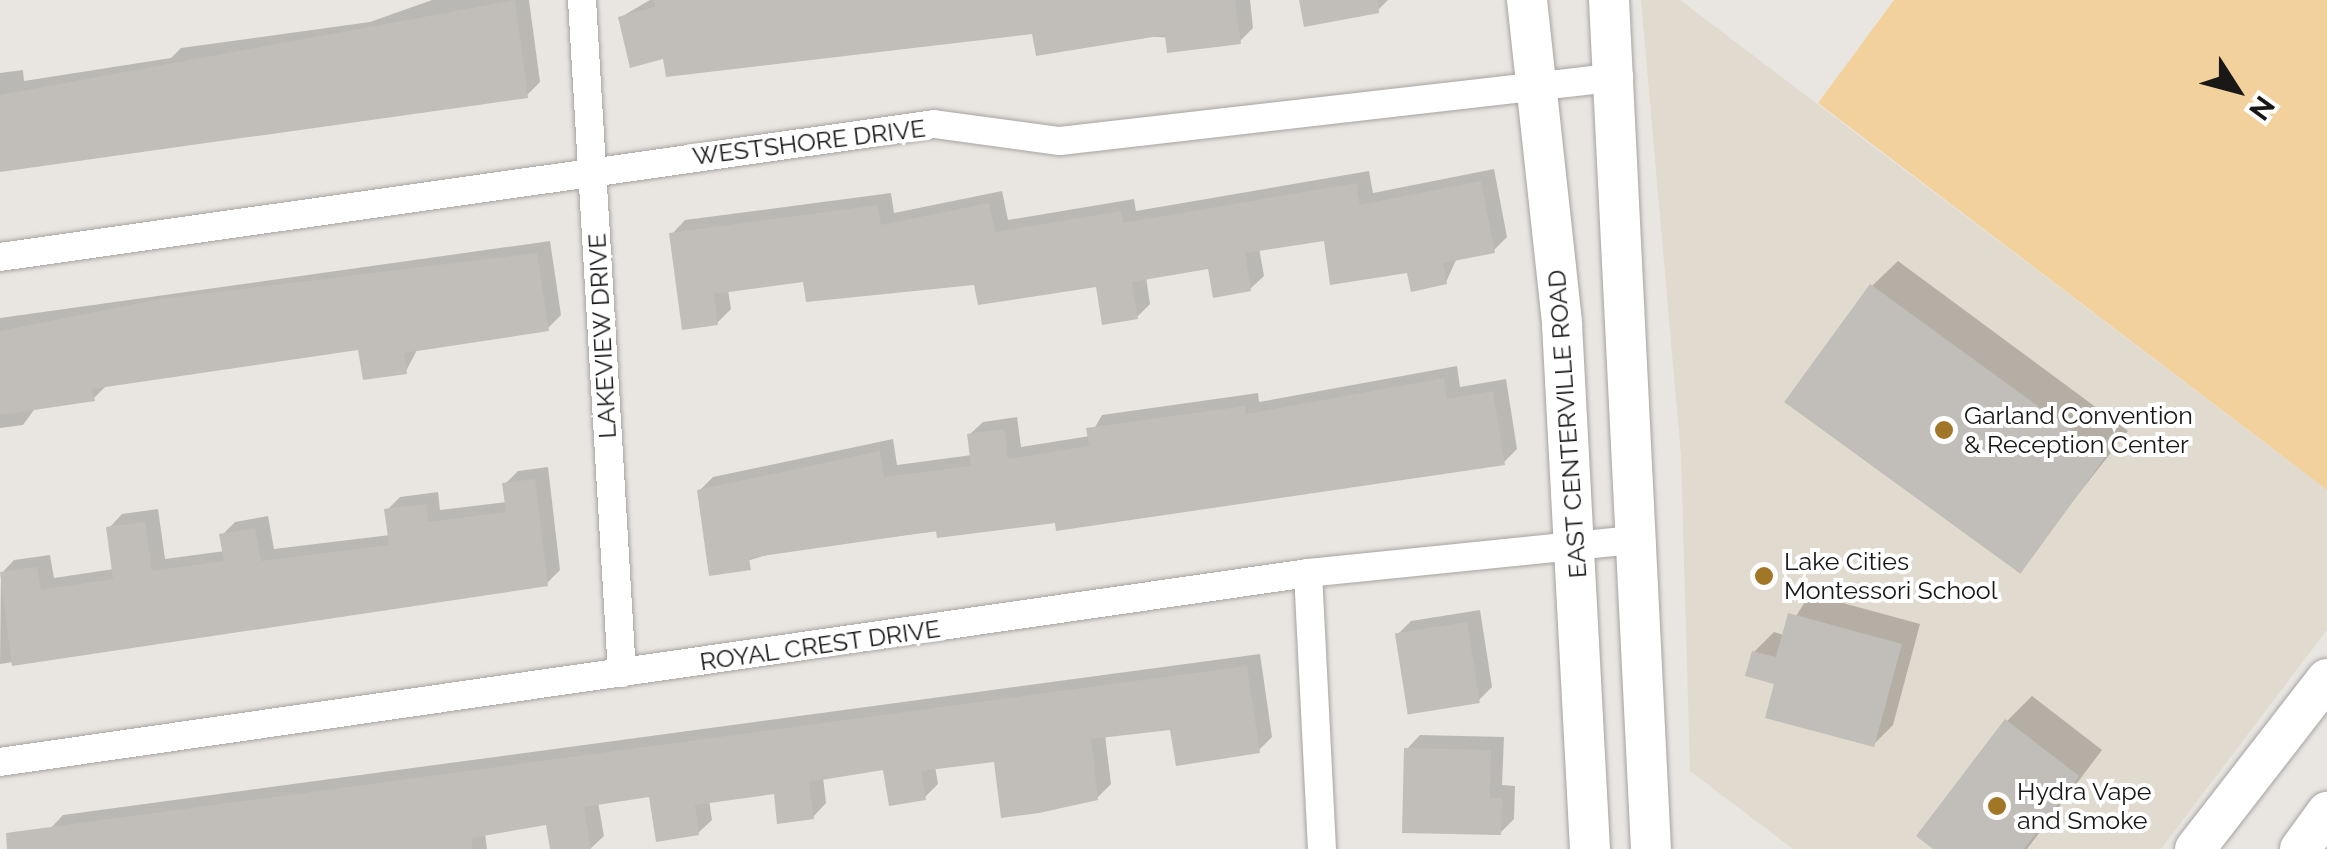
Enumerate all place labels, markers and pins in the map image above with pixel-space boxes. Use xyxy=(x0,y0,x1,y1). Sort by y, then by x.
place label: Garland Convention & Reception Center xyxy=(1964,401,2193,460)
marker: Garland Convention & Reception Center xyxy=(1933,419,1955,441)
place label: Lake Cities Montessori School xyxy=(1784,547,1998,606)
marker: Lake Cities Montessori School xyxy=(1753,565,1775,587)
place label: Hydra Vape and Smoke xyxy=(2017,777,2152,836)
marker: Hydra Vape and Smoke xyxy=(1986,795,2008,817)

